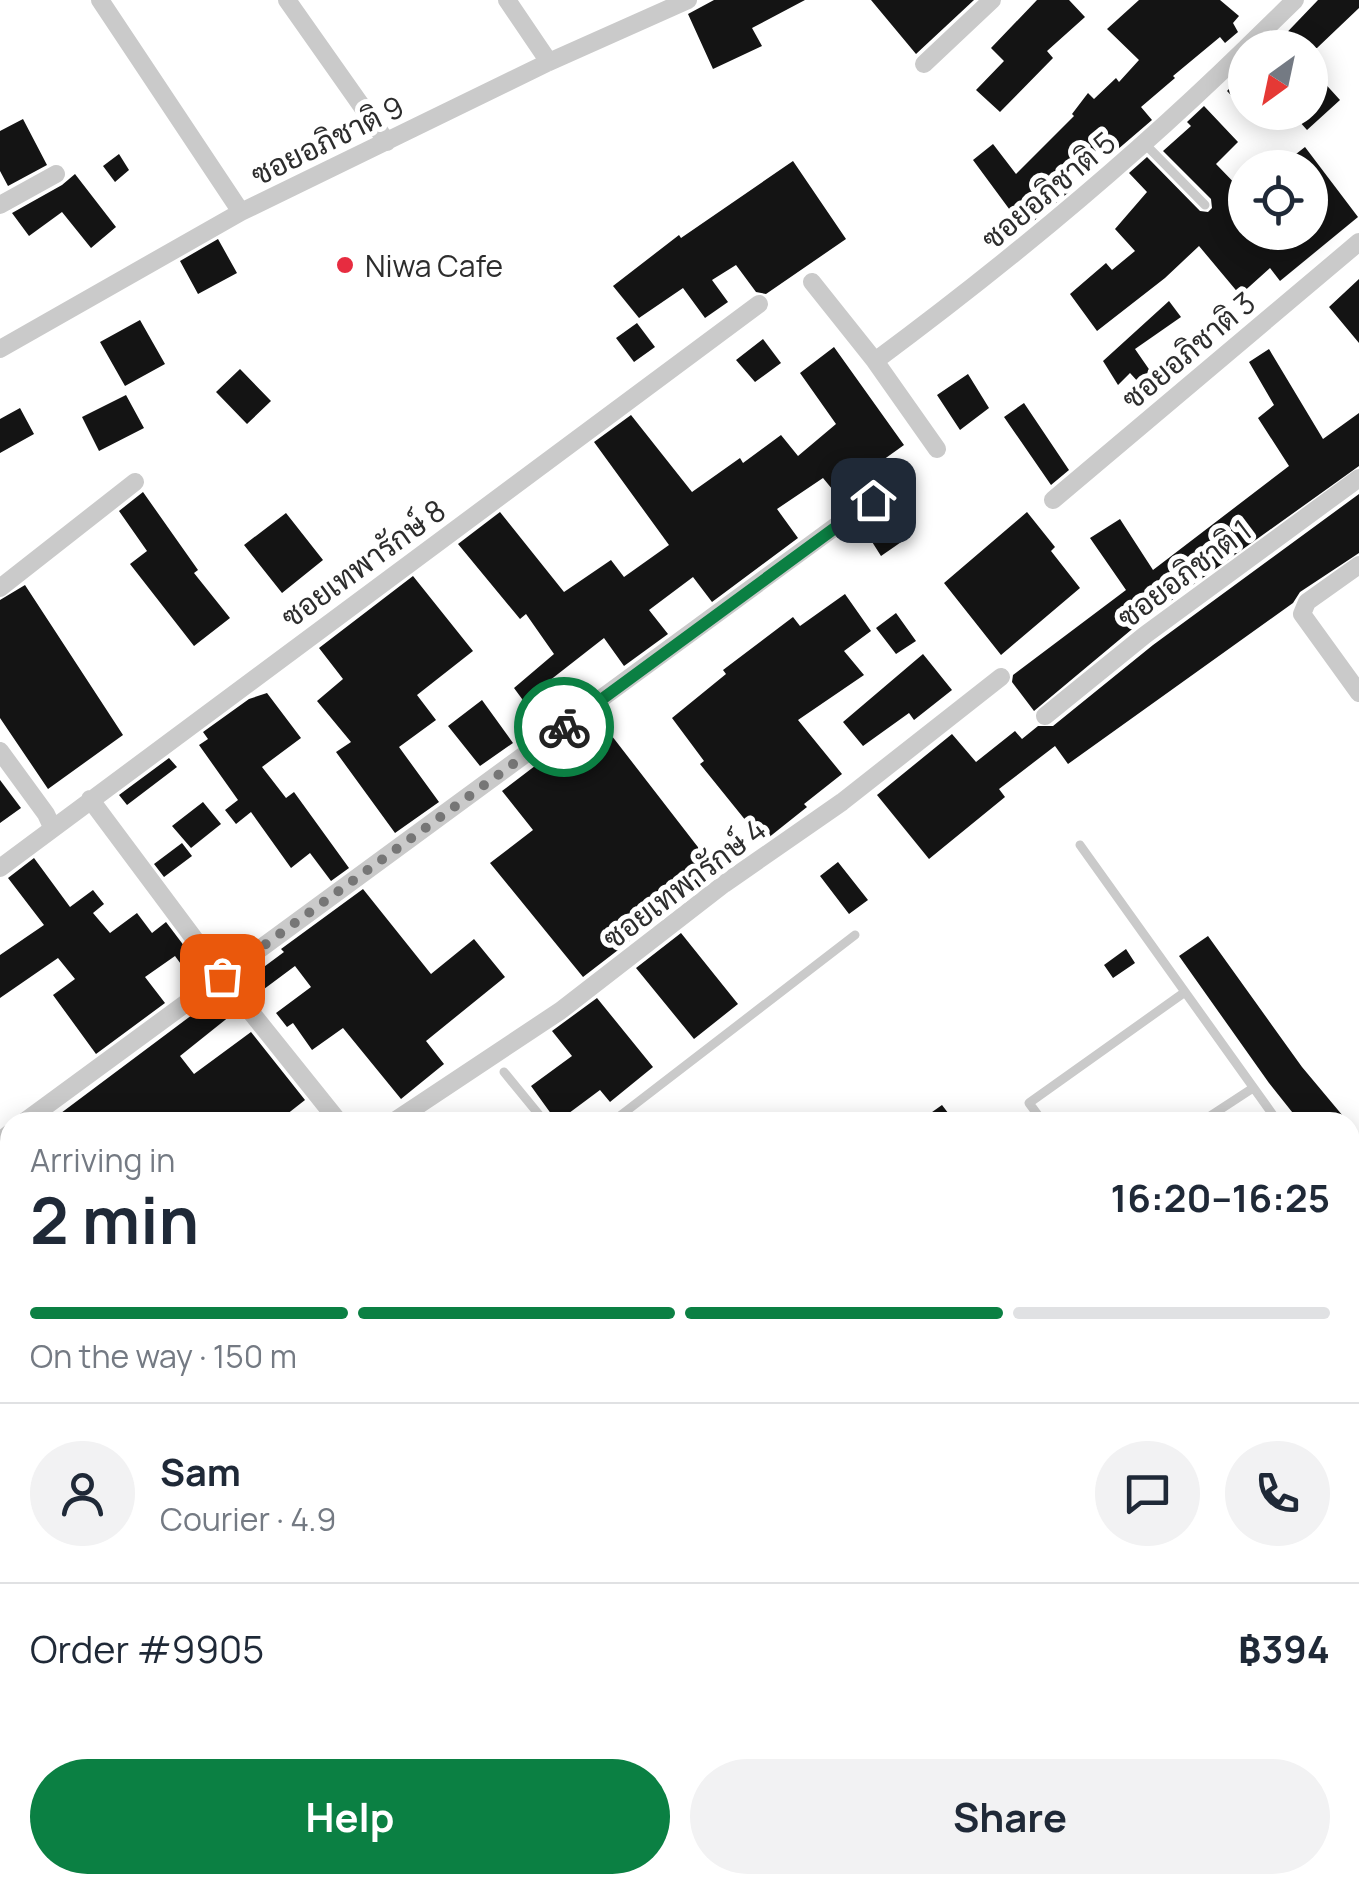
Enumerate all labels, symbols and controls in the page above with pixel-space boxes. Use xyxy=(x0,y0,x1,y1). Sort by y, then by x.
north arrow xyxy=(1228,30,1328,130)
map controls xyxy=(1228,30,1328,250)
street label: ซอยอภิชาติ 9 xyxy=(244,85,410,195)
street label: ซอยอภิชาติ 5 xyxy=(972,122,1124,258)
button: locate xyxy=(1228,150,1328,250)
place label: Niwa Cafe xyxy=(365,245,503,286)
marker: Niwa Cafe xyxy=(334,254,356,276)
street label: ซอยอภิชาติ 3 xyxy=(1112,282,1264,418)
pin xyxy=(831,458,916,543)
icon: home xyxy=(846,473,901,528)
street label: ซอยเทพารักษ์ 8 xyxy=(273,489,453,637)
street label: ซอยอภิชาติ 1 xyxy=(1109,509,1259,637)
courier xyxy=(514,677,614,777)
icon: bike xyxy=(537,700,592,755)
street label: ซอยเทพารักษ์ 4 xyxy=(594,808,774,958)
pin xyxy=(180,934,265,1019)
icon: bag xyxy=(195,949,250,1004)
text: Arriving in xyxy=(30,1138,175,1182)
text: 16:20–16:25 xyxy=(1111,1171,1330,1223)
text: 2 min xyxy=(30,1175,199,1264)
text: On the way · 150 m xyxy=(30,1334,297,1378)
button: person xyxy=(30,1441,135,1546)
button: chat xyxy=(1095,1441,1200,1546)
button: phone xyxy=(1225,1441,1330,1546)
text: Sam xyxy=(160,1445,241,1497)
text: Courier · 4.9 xyxy=(160,1497,336,1541)
text: Order #9905 xyxy=(30,1622,264,1674)
text: ฿394 xyxy=(1238,1622,1330,1674)
button: Help xyxy=(30,1759,670,1874)
button: Share xyxy=(690,1759,1330,1874)

